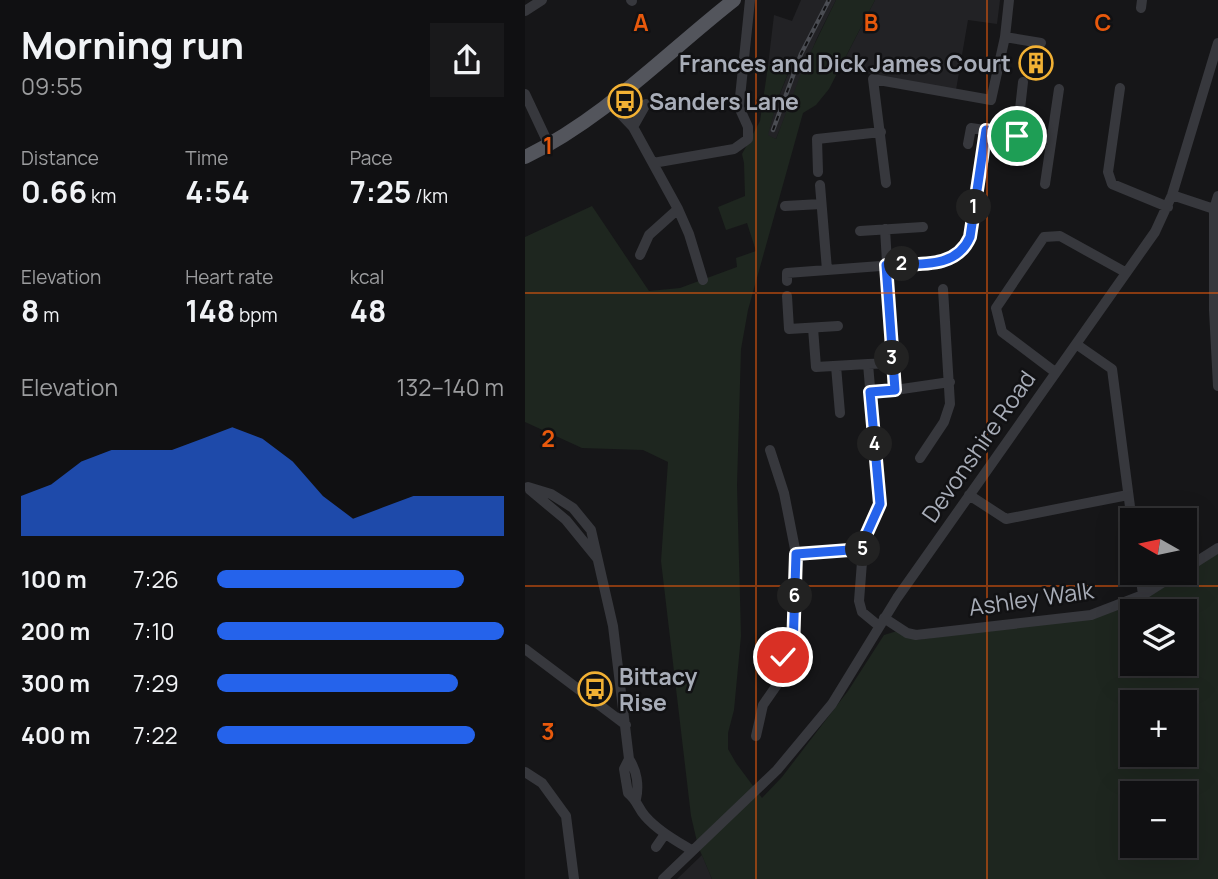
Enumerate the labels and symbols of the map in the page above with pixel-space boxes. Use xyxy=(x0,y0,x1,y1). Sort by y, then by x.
text: A xyxy=(633,6,649,38)
text: B xyxy=(864,6,878,38)
text: C xyxy=(1095,6,1112,38)
building icon: Frances and Dick James Court xyxy=(1017,44,1055,82)
place label: Frances and Dick James Court xyxy=(679,47,1011,79)
bus stop icon: Sanders Lane xyxy=(606,82,644,120)
place label: Sanders Lane xyxy=(649,85,799,117)
pin xyxy=(987,106,1047,166)
text: 1 xyxy=(543,129,553,161)
pin: 1 xyxy=(957,190,991,224)
pin: 2 xyxy=(885,246,919,282)
pin: 3 xyxy=(875,340,909,376)
street label: Devonshire Road xyxy=(914,364,1042,528)
text: 2 xyxy=(541,422,555,454)
pin: 4 xyxy=(857,426,893,462)
north arrow xyxy=(1120,508,1197,584)
pin: 5 xyxy=(845,532,881,566)
street label: Ashley Walk xyxy=(967,573,1096,623)
pin: 6 xyxy=(777,578,813,614)
pin xyxy=(753,627,813,687)
place label: Bittacy Rise xyxy=(619,660,698,718)
bus stop icon: Bittacy Rise xyxy=(576,670,614,708)
text: 3 xyxy=(541,715,555,747)

